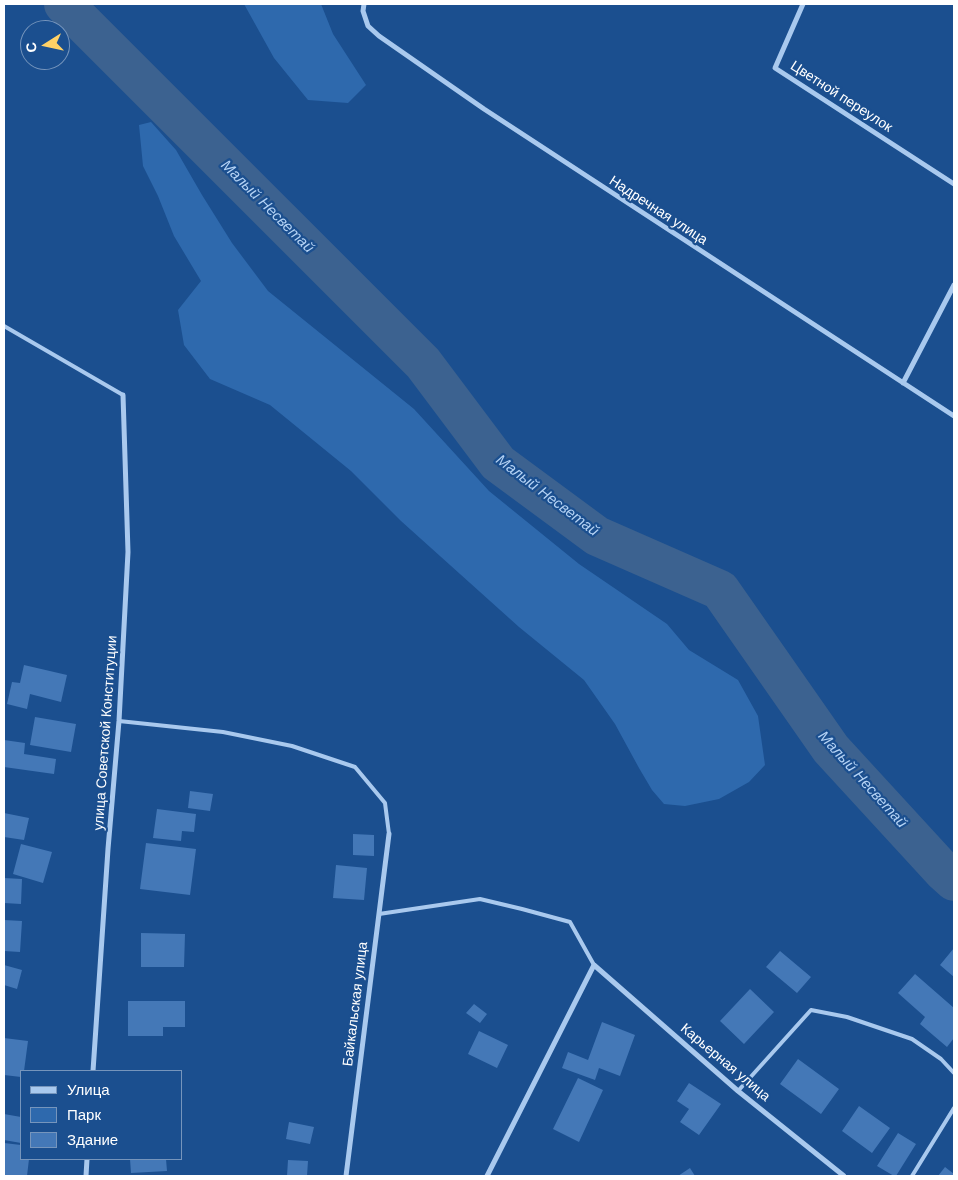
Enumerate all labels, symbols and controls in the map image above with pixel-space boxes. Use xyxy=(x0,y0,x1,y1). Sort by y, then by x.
north arrow xyxy=(20,20,70,70)
text: С xyxy=(21,41,41,54)
street label: Цветной переулок xyxy=(787,58,895,136)
water label: Малый Несветай xyxy=(217,157,317,257)
street label: Надречная улица xyxy=(606,173,710,249)
water label: Малый Несветай xyxy=(492,451,602,541)
street label: улица Советской Конституции xyxy=(91,635,121,831)
water label: Малый Несветай xyxy=(814,728,910,832)
street label: Байкальская улица xyxy=(340,941,372,1067)
street label: Карьерная улица xyxy=(677,1021,773,1105)
legend xyxy=(20,1070,182,1160)
text: Улица xyxy=(67,1080,110,1100)
text: Парк xyxy=(67,1105,101,1125)
text: Здание xyxy=(67,1130,118,1150)

